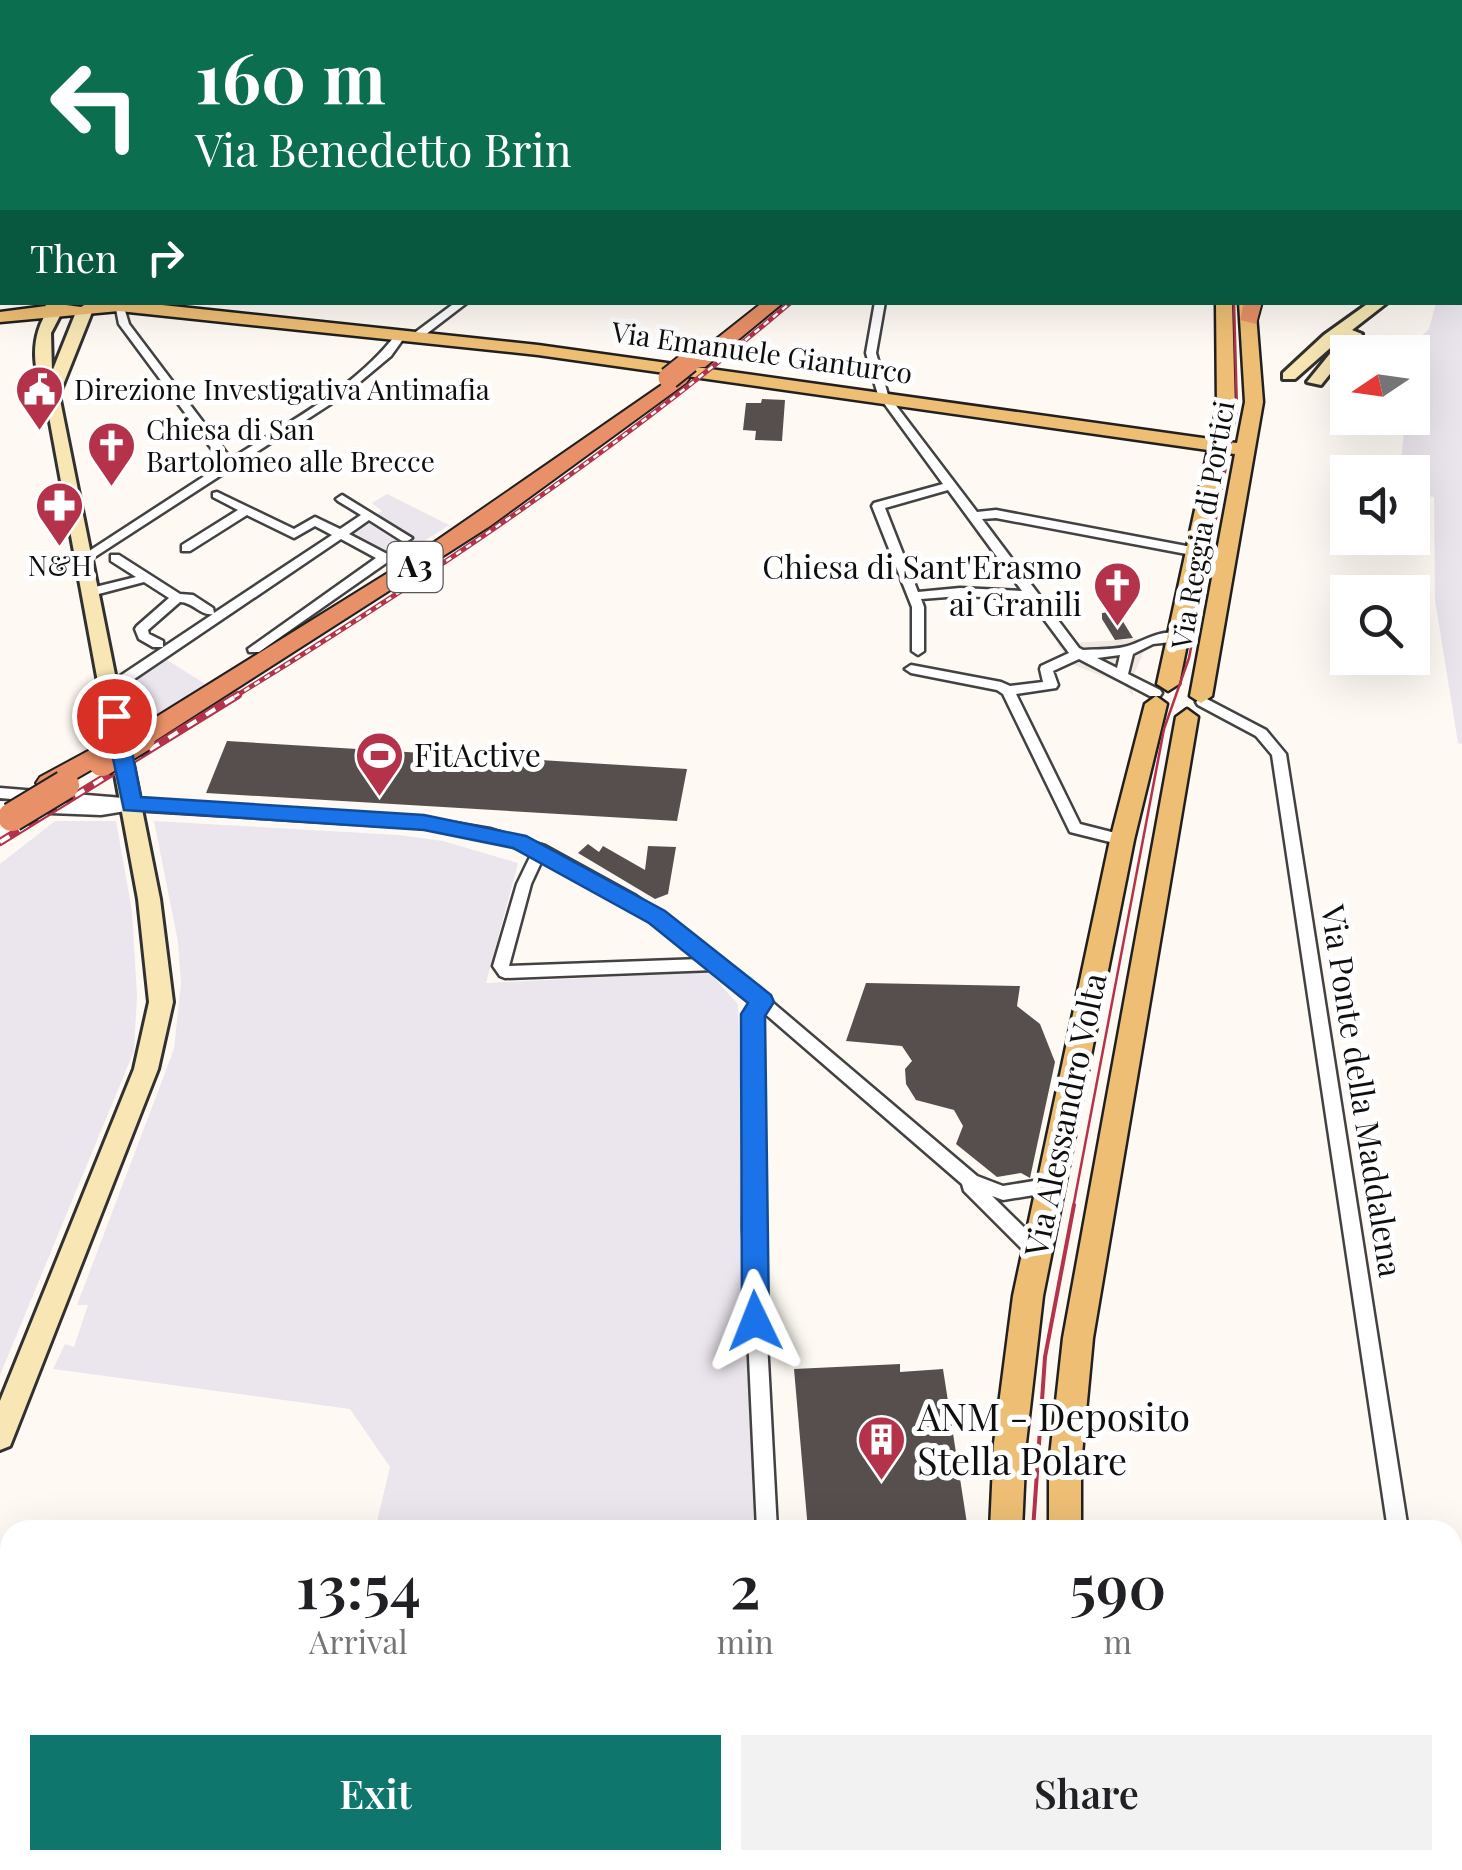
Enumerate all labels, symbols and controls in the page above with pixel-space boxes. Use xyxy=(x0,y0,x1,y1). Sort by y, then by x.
text: 160 m xyxy=(195,28,386,122)
icon: left xyxy=(30,40,160,170)
text: Via Benedetto Brin xyxy=(195,118,572,178)
icon: right xyxy=(138,230,193,285)
text: Then xyxy=(30,232,118,283)
street label: Via Emanuele Gianturco xyxy=(609,312,915,391)
north arrow xyxy=(1330,335,1430,435)
map controls xyxy=(1330,335,1430,675)
public building icon: Direzione Investigativa Antimafia xyxy=(13,364,65,432)
place label: Direzione Investigativa Antimafia xyxy=(74,370,490,407)
street label: Via Reggia di Portici xyxy=(1161,398,1242,653)
place label: Chiesa di San Bartolomeo alle Brecce xyxy=(146,410,435,479)
church icon: Chiesa di San Bartolomeo alle Brecce xyxy=(85,420,137,488)
button: sound xyxy=(1330,455,1430,555)
pharmacy icon: N&H xyxy=(34,480,86,548)
road number: A3 xyxy=(388,542,442,592)
place label: Chiesa di Sant'Erasmo ai Granili xyxy=(762,544,1082,624)
place label: N&H xyxy=(28,546,92,583)
church icon: Chiesa di Sant'Erasmo ai Granili xyxy=(1091,560,1143,628)
button: search xyxy=(1330,575,1430,675)
pin xyxy=(72,674,157,759)
icon: arrive xyxy=(87,689,142,744)
sports icon: FitActive xyxy=(353,730,405,798)
place label: FitActive xyxy=(414,732,541,775)
street label: Via Ponte della Maddalena xyxy=(1313,901,1414,1280)
street label: Via Alessandro Volta xyxy=(1012,969,1115,1261)
position arrow xyxy=(703,1269,807,1373)
place label: ANM - Deposito Stella Polare xyxy=(916,1390,1190,1485)
building icon: ANM - Deposito Stella Polare xyxy=(856,1414,908,1482)
text: 13:54 xyxy=(296,1544,421,1624)
text: 2 xyxy=(730,1544,760,1624)
text: 590 xyxy=(1069,1544,1166,1624)
text: Arrival xyxy=(309,1619,408,1662)
text: min xyxy=(717,1619,774,1662)
text: m xyxy=(1104,1619,1132,1662)
button: Exit xyxy=(30,1735,721,1850)
button: Share xyxy=(741,1735,1432,1850)

